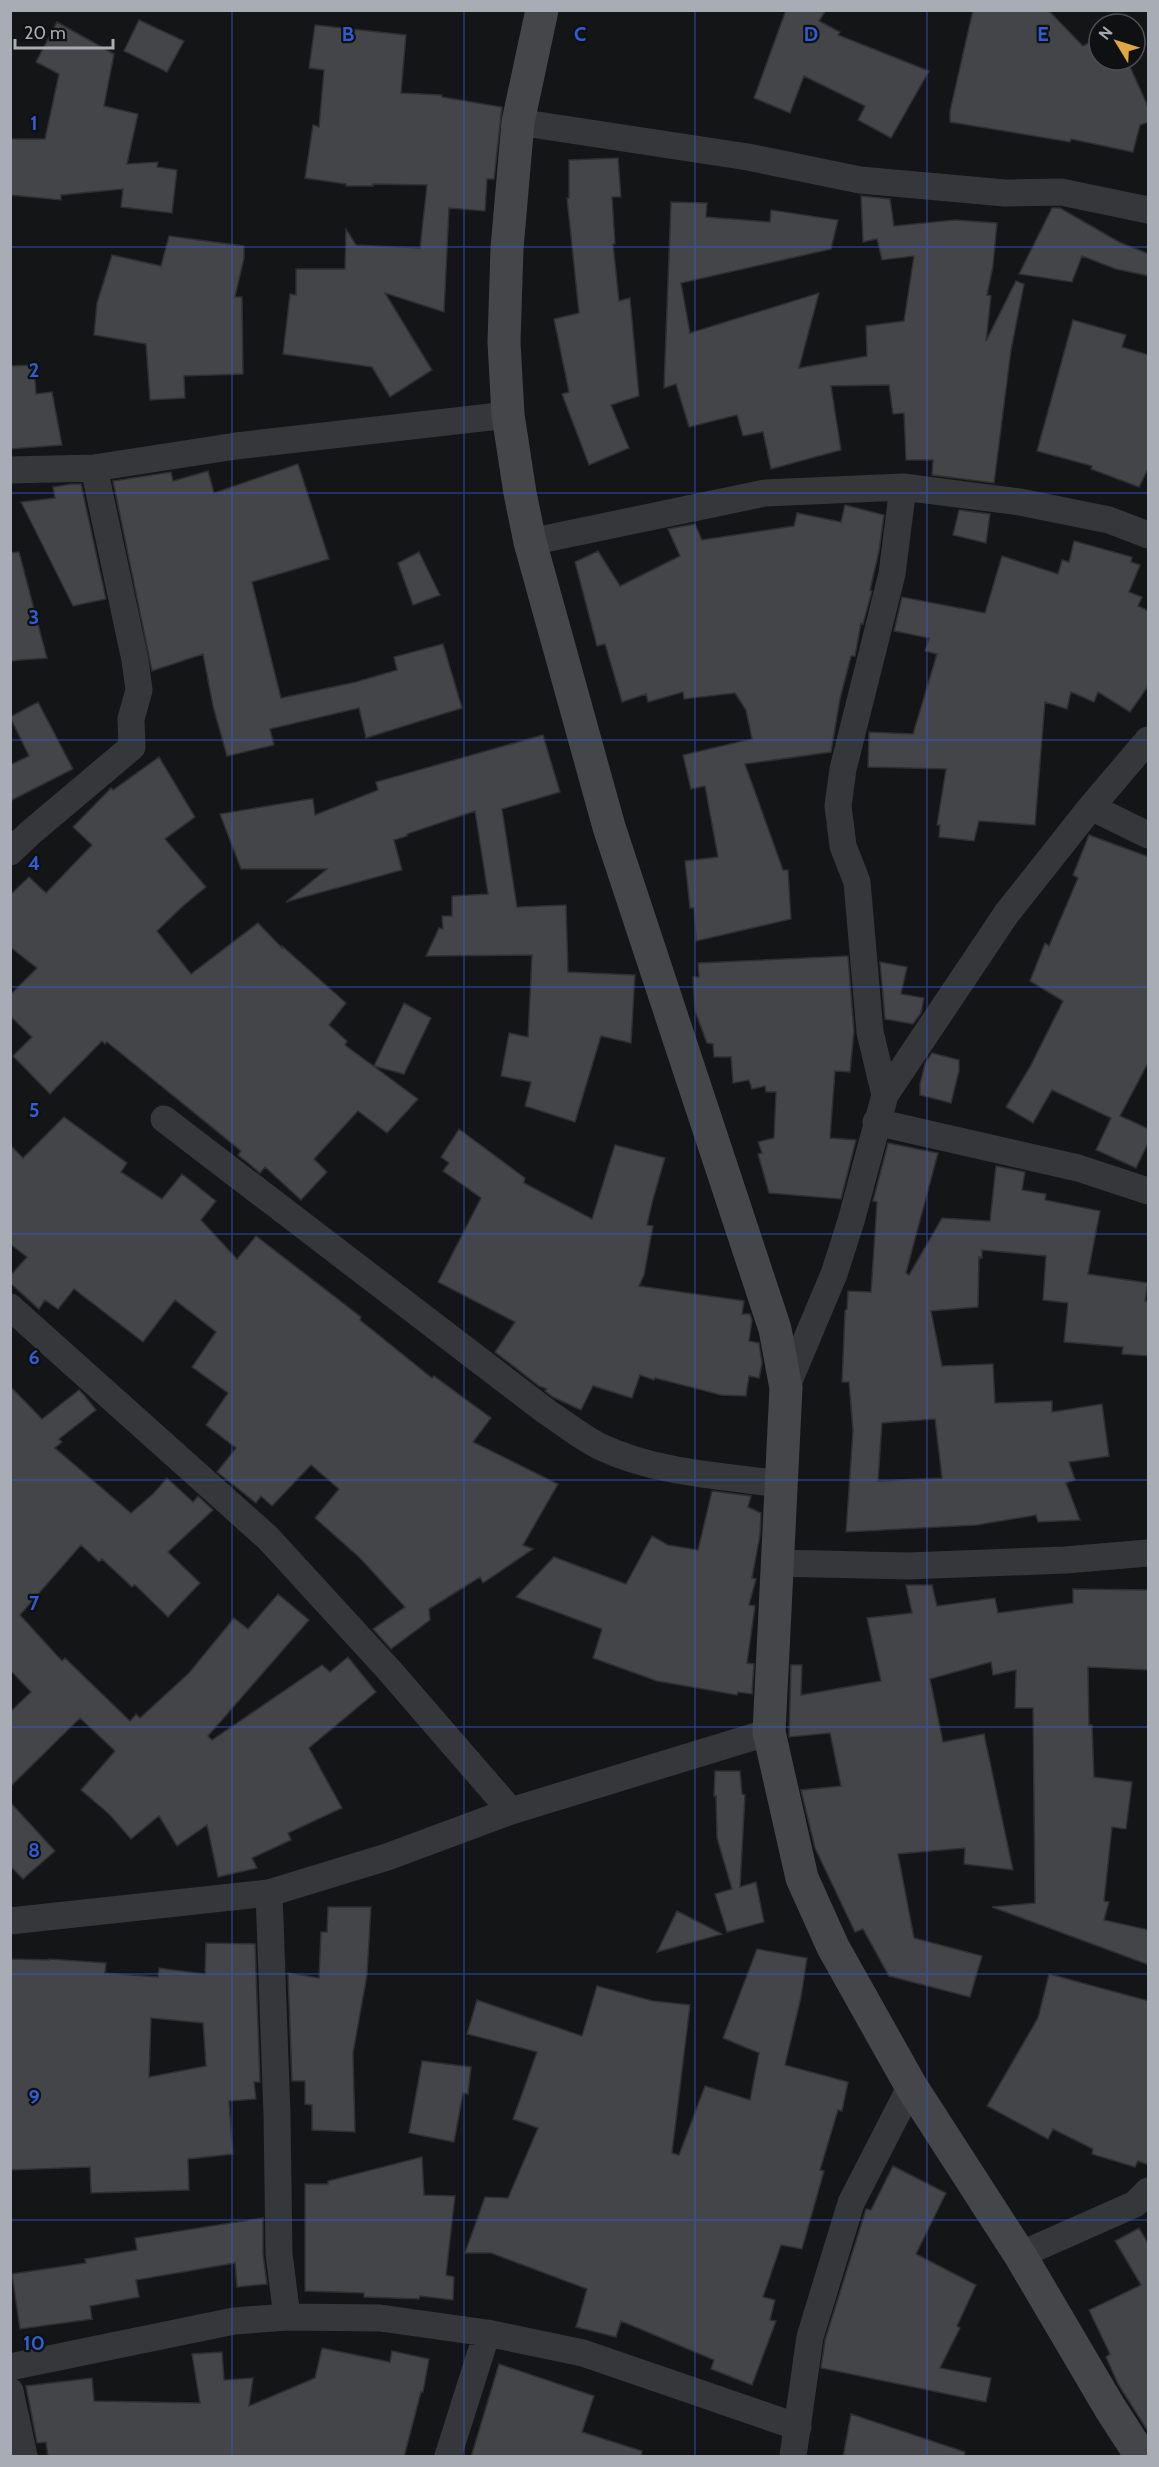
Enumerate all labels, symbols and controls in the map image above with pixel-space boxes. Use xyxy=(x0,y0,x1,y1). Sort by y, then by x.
scale bar xyxy=(15,12,112,50)
north arrow xyxy=(1087,12,1147,72)
text: 20 m xyxy=(24,22,66,44)
text: B xyxy=(342,22,354,46)
text: C xyxy=(574,22,586,46)
text: D xyxy=(804,22,818,46)
text: E xyxy=(1037,22,1049,46)
text: N xyxy=(1095,23,1117,43)
text: 1 xyxy=(30,111,38,135)
text: 2 xyxy=(29,358,39,382)
text: 3 xyxy=(29,605,39,629)
text: 4 xyxy=(28,851,40,875)
text: 5 xyxy=(29,1098,39,1122)
text: 6 xyxy=(28,1345,40,1369)
text: 7 xyxy=(29,1591,40,1615)
text: 8 xyxy=(28,1838,40,1862)
text: 9 xyxy=(28,2085,40,2109)
text: 10 xyxy=(23,2331,45,2355)

